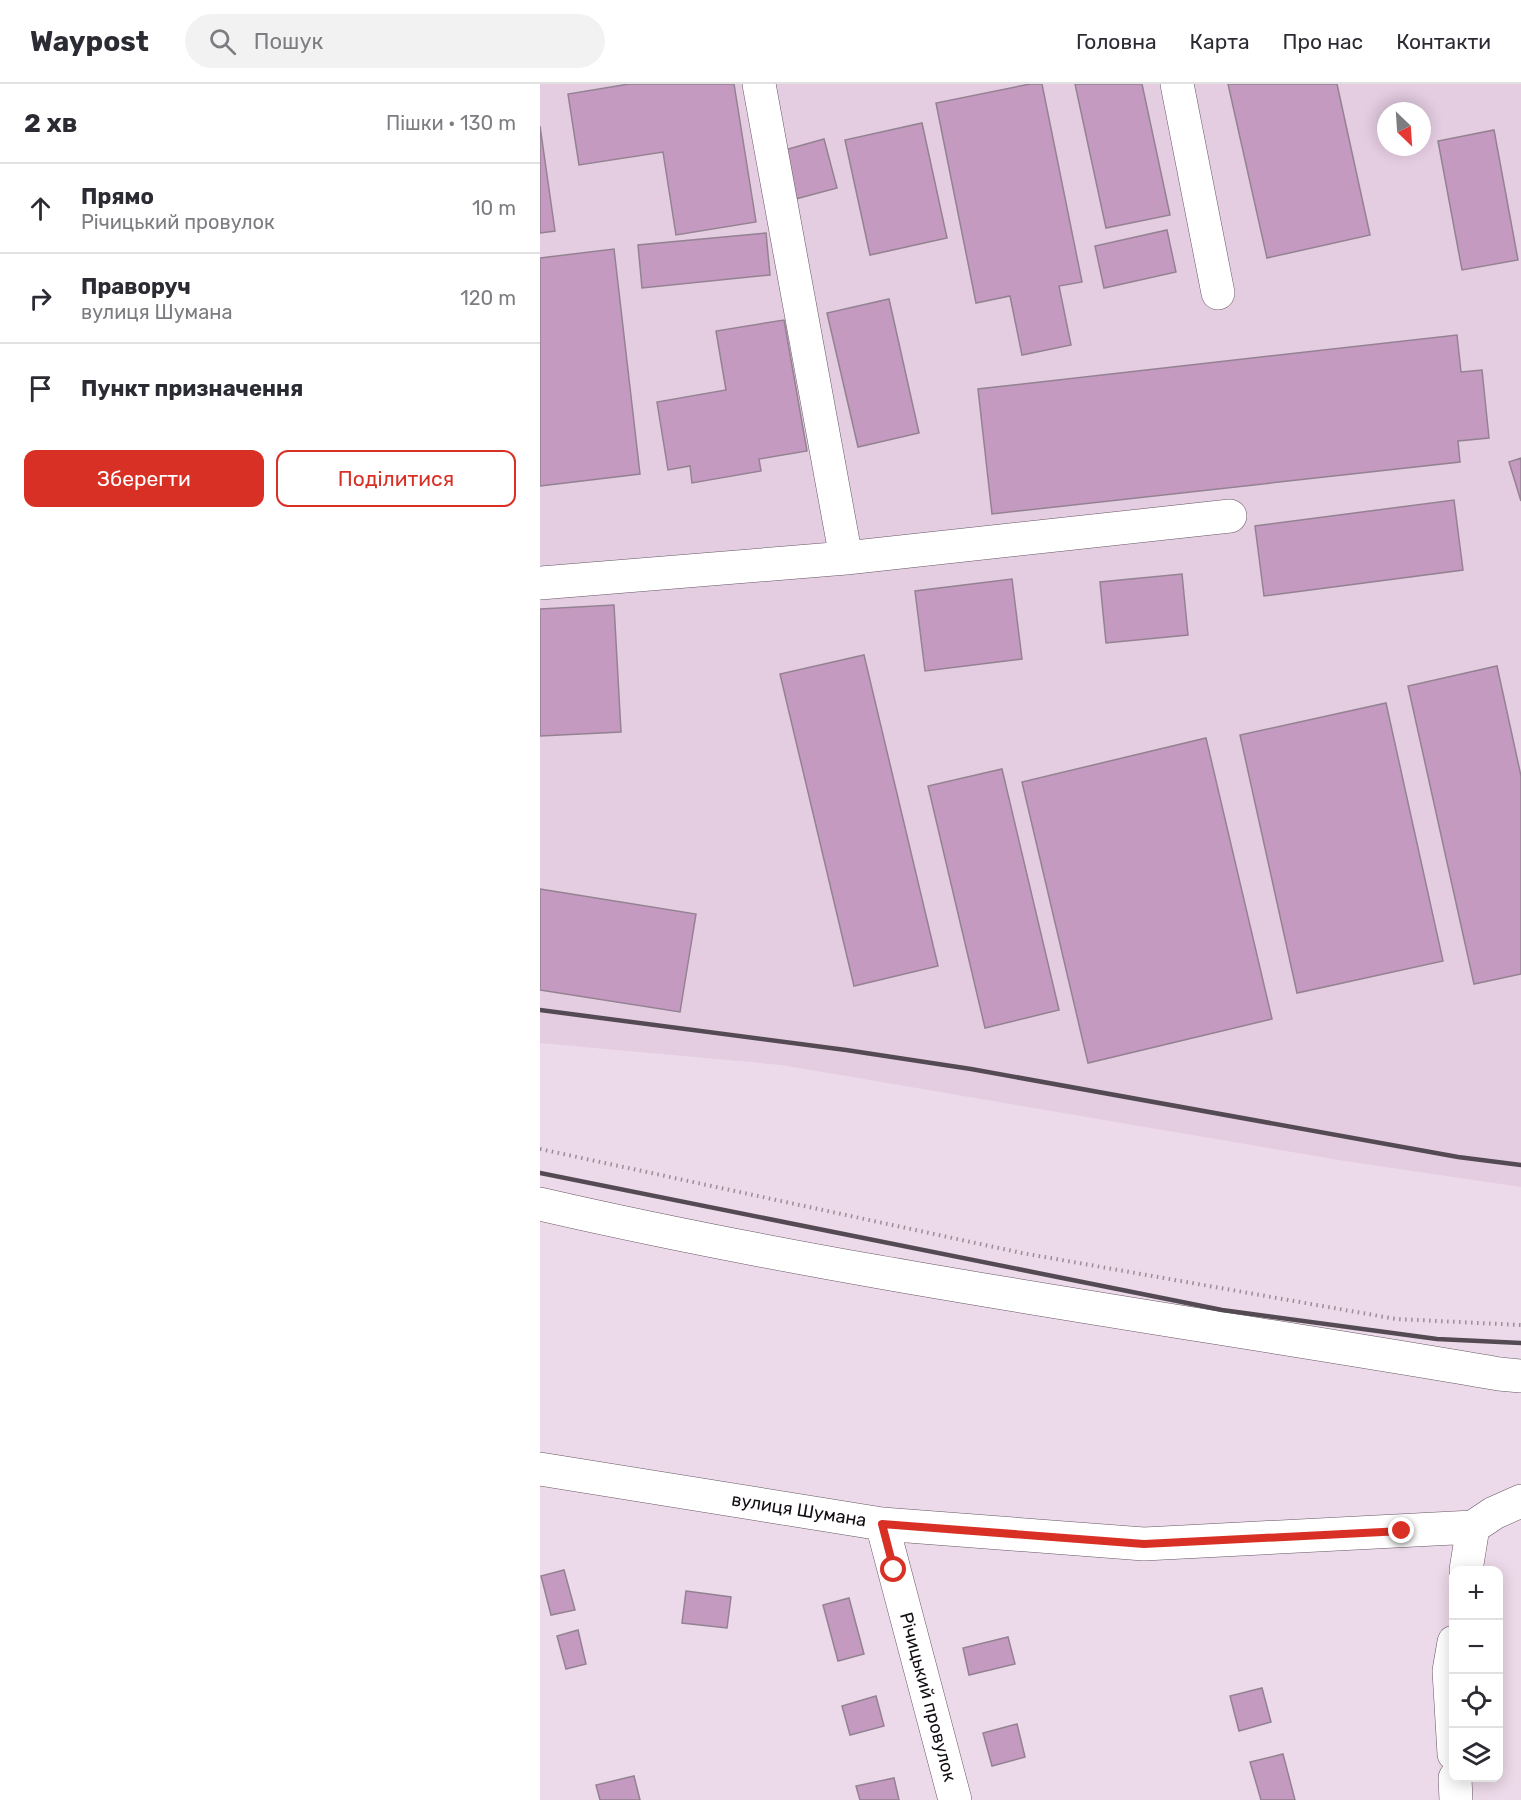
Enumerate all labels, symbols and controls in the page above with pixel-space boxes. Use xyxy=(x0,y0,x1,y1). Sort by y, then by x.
search box xyxy=(185,14,605,68)
text: Waypost xyxy=(30,25,149,58)
icon: search xyxy=(206,25,239,58)
text: Пошук xyxy=(254,28,323,55)
text: Головна xyxy=(1076,29,1157,54)
text: Карта xyxy=(1190,29,1250,54)
text: Про нас xyxy=(1283,29,1363,54)
text: Контакти xyxy=(1396,29,1491,54)
north arrow xyxy=(1377,102,1431,156)
text: 2 хв xyxy=(24,108,77,139)
text: Пішки · 130 m xyxy=(386,111,516,135)
text: Прямо xyxy=(81,183,154,210)
icon: ahead xyxy=(24,192,57,225)
text: 10 m xyxy=(472,196,516,220)
text: Річицький провулок xyxy=(81,210,275,234)
text: Праворуч xyxy=(81,273,191,300)
icon: right xyxy=(24,282,57,315)
text: 120 m xyxy=(460,286,516,310)
text: вулиця Шумана xyxy=(81,300,233,324)
icon: arrive xyxy=(24,372,57,405)
text: Пункт призначення xyxy=(81,375,303,402)
button: Зберегти xyxy=(24,450,264,507)
button: Поділитися xyxy=(276,450,516,507)
street label: вулиця Шумана xyxy=(730,1488,868,1532)
route end xyxy=(1388,1517,1414,1543)
route start xyxy=(880,1556,906,1582)
map controls xyxy=(1449,1566,1503,1782)
button: + xyxy=(1449,1566,1503,1620)
street label: Річицький провулок xyxy=(895,1610,961,1784)
button: − xyxy=(1449,1620,1503,1674)
button: locate xyxy=(1449,1674,1503,1728)
button: layers xyxy=(1449,1728,1503,1782)

